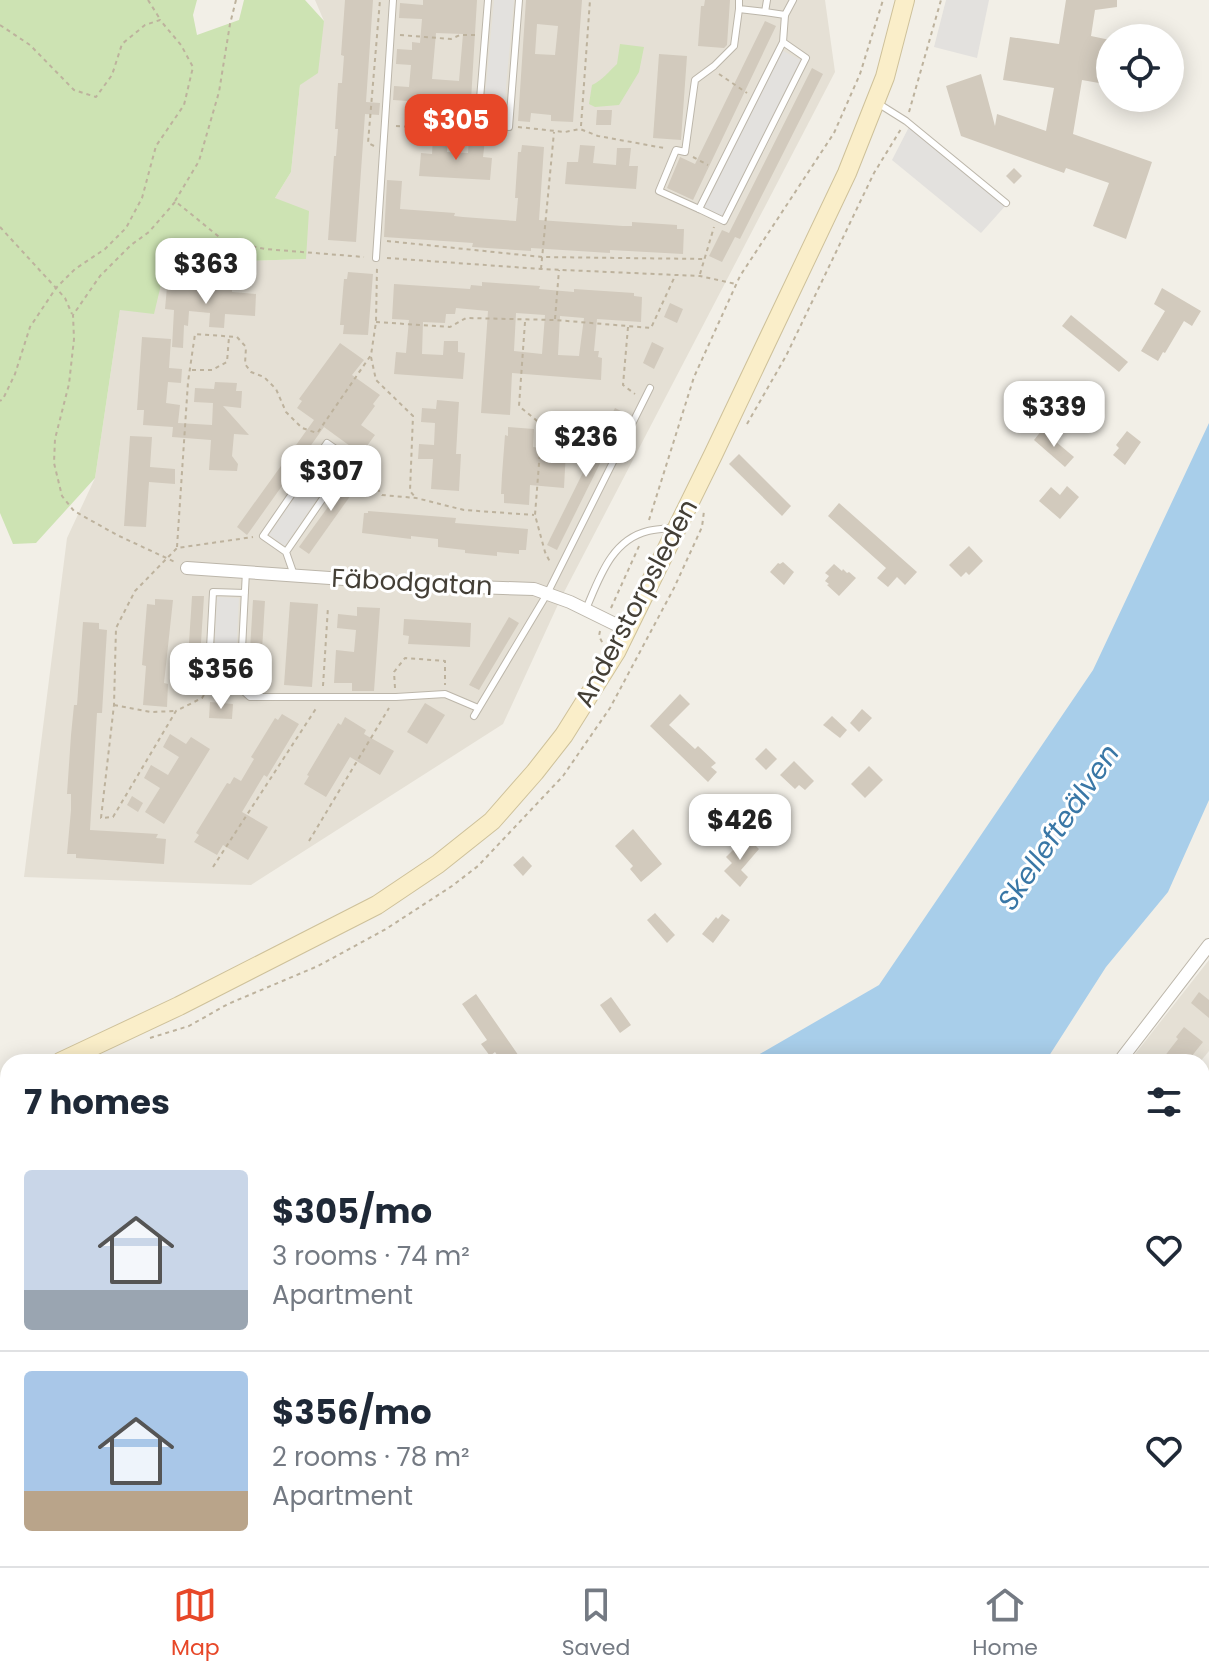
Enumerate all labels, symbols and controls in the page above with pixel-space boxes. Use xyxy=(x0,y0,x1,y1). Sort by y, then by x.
map controls xyxy=(1096,24,1184,112)
button: locate xyxy=(1096,24,1184,112)
pin: $305 xyxy=(409,94,503,162)
text: $305 xyxy=(423,102,489,138)
pin: $363 xyxy=(159,238,253,306)
text: $363 xyxy=(173,246,239,282)
pin: $339 xyxy=(1007,381,1101,449)
text: $339 xyxy=(1022,389,1086,425)
pin: $236 xyxy=(539,411,633,479)
text: $236 xyxy=(554,419,618,455)
pin: $307 xyxy=(284,445,378,513)
text: $307 xyxy=(299,453,363,489)
street label: Anderstorpsleden xyxy=(566,493,706,713)
street label: Fäbodgatan xyxy=(331,560,493,604)
pin: $356 xyxy=(174,643,268,711)
text: $356 xyxy=(188,651,254,687)
water label: Skellefteälven xyxy=(988,736,1128,918)
pin: $426 xyxy=(693,794,787,862)
text: $426 xyxy=(707,802,773,838)
text: 7 homes xyxy=(24,1078,170,1126)
icon: filters xyxy=(1142,1080,1186,1124)
text: $305/mo xyxy=(272,1187,432,1235)
icon: home xyxy=(88,1202,184,1298)
icon: heart xyxy=(1142,1228,1186,1272)
text: 3 rooms · 74 m² xyxy=(272,1238,470,1274)
text: Apartment xyxy=(272,1277,413,1313)
text: $356/mo xyxy=(272,1388,432,1436)
icon: home xyxy=(88,1403,184,1499)
icon: heart xyxy=(1142,1429,1186,1473)
text: 2 rooms · 78 m² xyxy=(272,1439,470,1475)
text: Apartment xyxy=(272,1478,413,1514)
tab: Map xyxy=(171,1583,220,1664)
tab: Saved xyxy=(562,1583,630,1664)
tab: Home xyxy=(972,1583,1038,1664)

